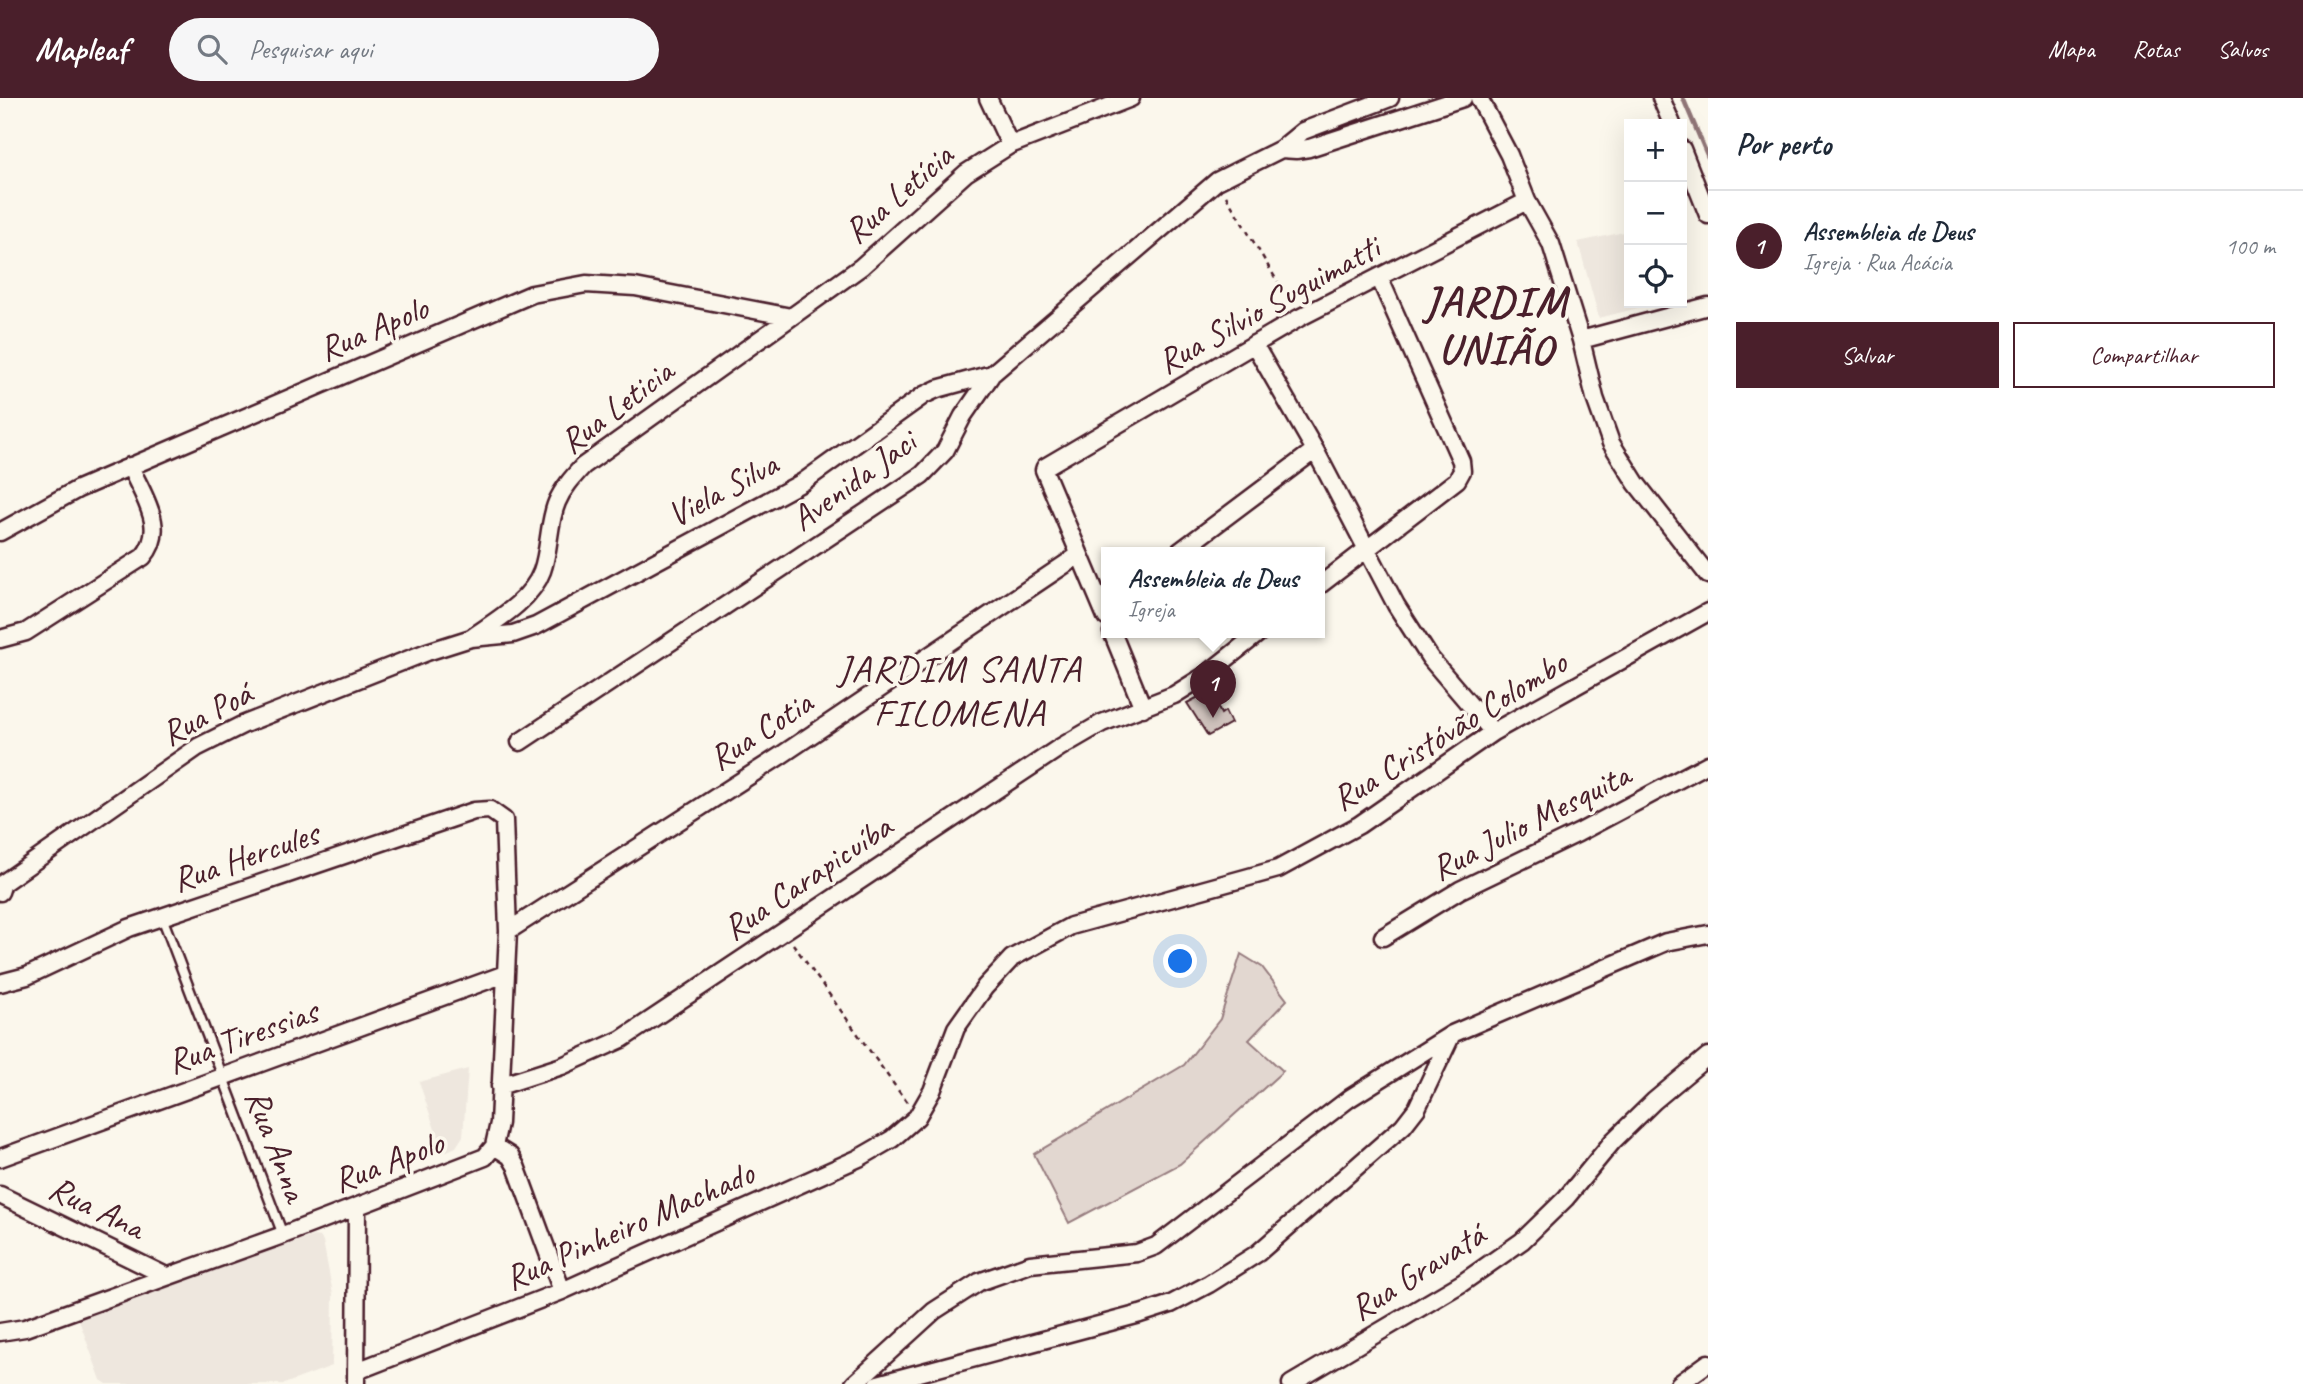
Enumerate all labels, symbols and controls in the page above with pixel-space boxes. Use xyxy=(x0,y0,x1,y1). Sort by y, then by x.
search box xyxy=(169,18,659,81)
text: Mapleaf xyxy=(35,28,127,70)
icon: search xyxy=(193,30,231,68)
text: Pesquisar aqui xyxy=(249,33,373,66)
text: Mapa xyxy=(2048,34,2095,64)
text: Rotas xyxy=(2133,34,2179,64)
text: Salvos xyxy=(2217,34,2268,64)
map controls xyxy=(1624,119,1687,308)
button: + xyxy=(1624,119,1687,182)
text: Por perto xyxy=(1736,125,1831,163)
street label: Rua Letícia xyxy=(834,132,964,253)
button: − xyxy=(1624,182,1687,245)
text: Assembleia de Deus xyxy=(1803,215,1974,248)
street label: Rua Silvio Suguimatti xyxy=(1149,223,1391,384)
text: 1 xyxy=(1754,232,1764,261)
text: 100 m xyxy=(2226,232,2275,261)
button: locate xyxy=(1624,245,1687,308)
text: Igreja · Rua Acácia xyxy=(1803,248,1952,277)
district label: JARDIM UNIÃO xyxy=(1421,275,1571,376)
street label: Rua Apolo xyxy=(312,285,436,372)
button: Salvar xyxy=(1736,322,1999,388)
button: Compartilhar xyxy=(2013,322,2275,388)
street label: Rua Leticia xyxy=(550,347,684,464)
street label: Avenida Jaci xyxy=(782,417,928,541)
street label: Viela Silva xyxy=(659,441,787,537)
popup xyxy=(1101,547,1325,638)
text: Assembleia de Deus xyxy=(1128,562,1298,595)
text: Igreja xyxy=(1128,595,1174,624)
street label: Rua Cristóvão Colombo xyxy=(1323,639,1577,821)
district label: JARDIM SANTA FILOMENA xyxy=(836,645,1082,736)
pin: 1 xyxy=(1190,660,1236,718)
street label: Rua Poá xyxy=(153,669,263,756)
street label: Rua Cotia xyxy=(700,679,822,781)
street label: Rua Julio Mesquita xyxy=(1423,751,1640,891)
street label: Rua Carapicuíba xyxy=(714,803,903,950)
street label: Rua Hercules xyxy=(166,810,327,902)
your location xyxy=(1163,944,1197,978)
street label: Rua Tiressias xyxy=(161,988,326,1084)
street label: Rua Anna xyxy=(235,1083,319,1210)
street label: Rua Apolo xyxy=(327,1119,451,1203)
street label: Rua Pinheiro Machado xyxy=(498,1150,762,1301)
street label: Rua Ana xyxy=(42,1165,154,1251)
street label: Rua Gravatá xyxy=(1341,1210,1497,1331)

